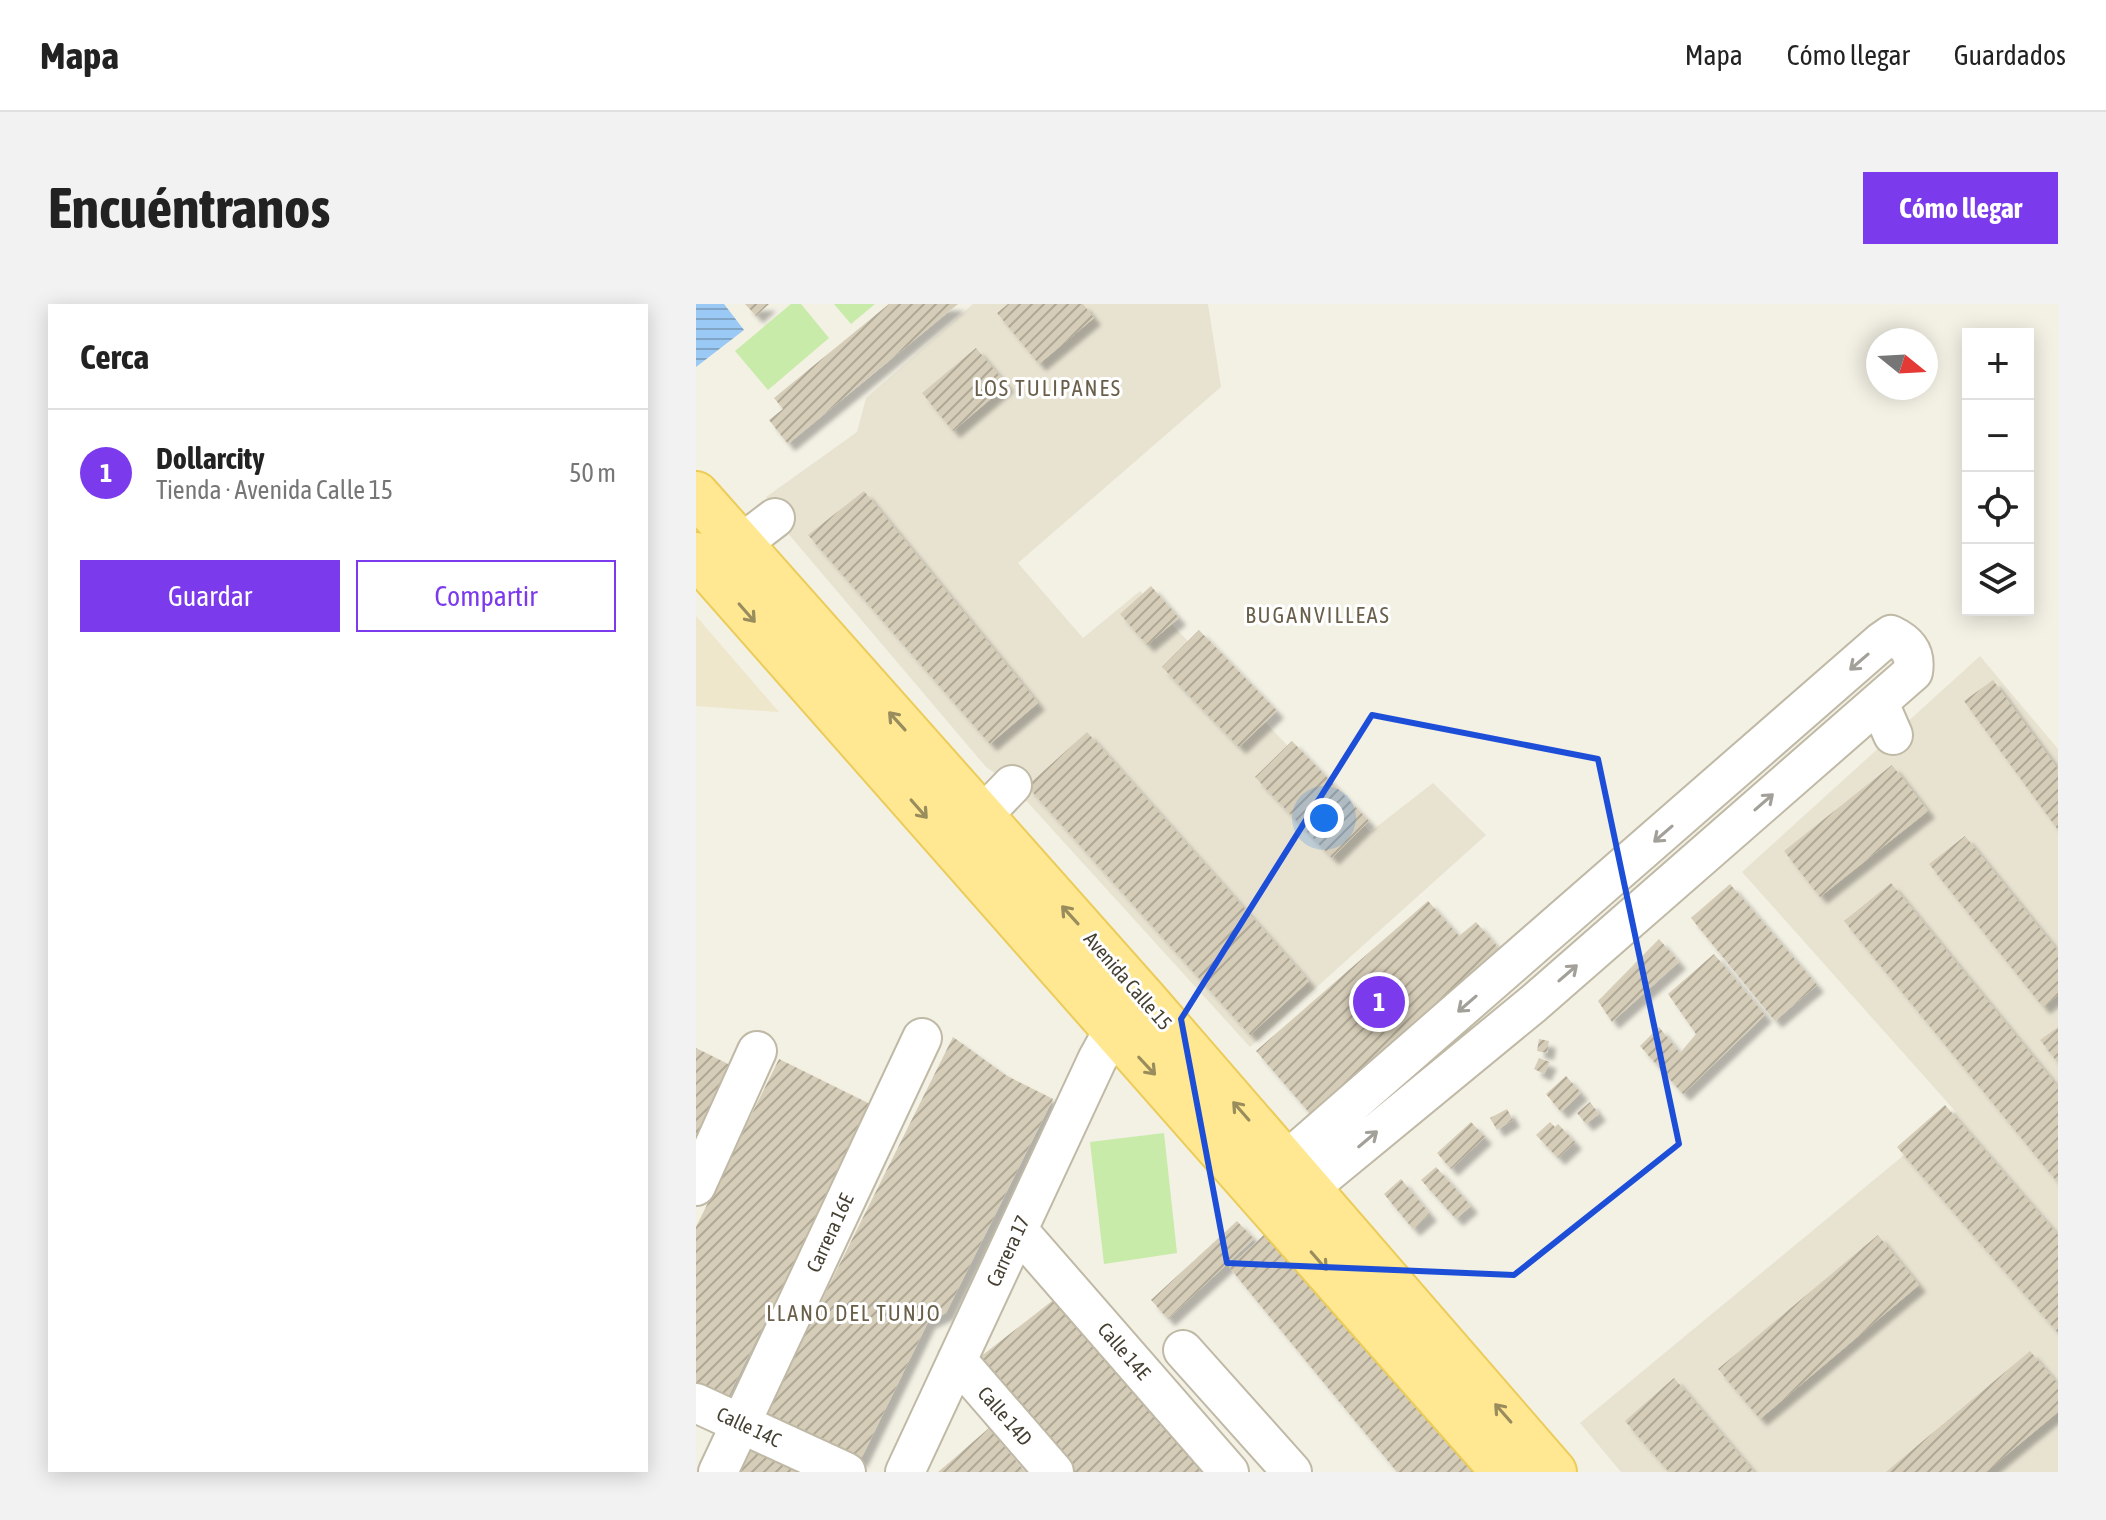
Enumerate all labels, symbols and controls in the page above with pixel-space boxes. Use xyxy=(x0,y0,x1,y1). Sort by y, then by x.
text: Mapa xyxy=(40,34,119,77)
text: Mapa xyxy=(1685,39,1743,71)
text: Cómo llegar xyxy=(1787,39,1910,71)
text: Guardados xyxy=(1954,39,2066,71)
button: Cómo llegar xyxy=(1863,172,2058,244)
text: Encuéntranos xyxy=(48,176,330,240)
north arrow xyxy=(1866,328,1938,400)
map controls xyxy=(1962,328,2034,616)
button: + xyxy=(1962,328,2034,400)
text: Cerca xyxy=(80,337,149,376)
district label: LOS TULIPANES xyxy=(974,375,1122,401)
button: − xyxy=(1962,400,2034,472)
text: Dollarcity xyxy=(156,441,265,475)
text: 1 xyxy=(100,458,112,488)
text: 50 m xyxy=(569,458,616,488)
button: locate xyxy=(1962,472,2034,544)
text: Tienda · Avenida Calle 15 xyxy=(156,475,393,505)
button: layers xyxy=(1962,544,2034,616)
button: Guardar xyxy=(80,560,340,632)
button: Compartir xyxy=(356,560,616,632)
district label: BUGANVILLEAS xyxy=(1245,602,1391,628)
one-way arrow xyxy=(738,603,756,623)
one-way arrow xyxy=(1849,653,1869,671)
one-way arrow xyxy=(888,711,906,731)
one-way arrow xyxy=(1754,793,1774,811)
one-way arrow xyxy=(910,798,928,818)
your location xyxy=(1304,798,1344,838)
one-way arrow xyxy=(1654,824,1674,842)
one-way arrow xyxy=(1061,906,1079,926)
street label: Avenida Calle 15 xyxy=(1080,927,1177,1034)
one-way arrow xyxy=(1558,964,1578,982)
pin: 1 xyxy=(1353,972,1405,1032)
one-way arrow xyxy=(1457,995,1477,1013)
one-way arrow xyxy=(1137,1056,1155,1076)
one-way arrow xyxy=(1232,1101,1250,1121)
one-way arrow xyxy=(1358,1130,1378,1148)
street label: Carrera 16E xyxy=(801,1189,858,1276)
street label: Carrera 17 xyxy=(981,1212,1034,1290)
one-way arrow xyxy=(1310,1251,1328,1271)
district label: LLANO DEL TUNJO xyxy=(766,1300,942,1326)
street label: Calle 14E xyxy=(1093,1318,1156,1384)
street label: Calle 14D xyxy=(974,1382,1037,1450)
street label: Calle 14C xyxy=(713,1402,785,1451)
one-way arrow xyxy=(1494,1404,1512,1424)

